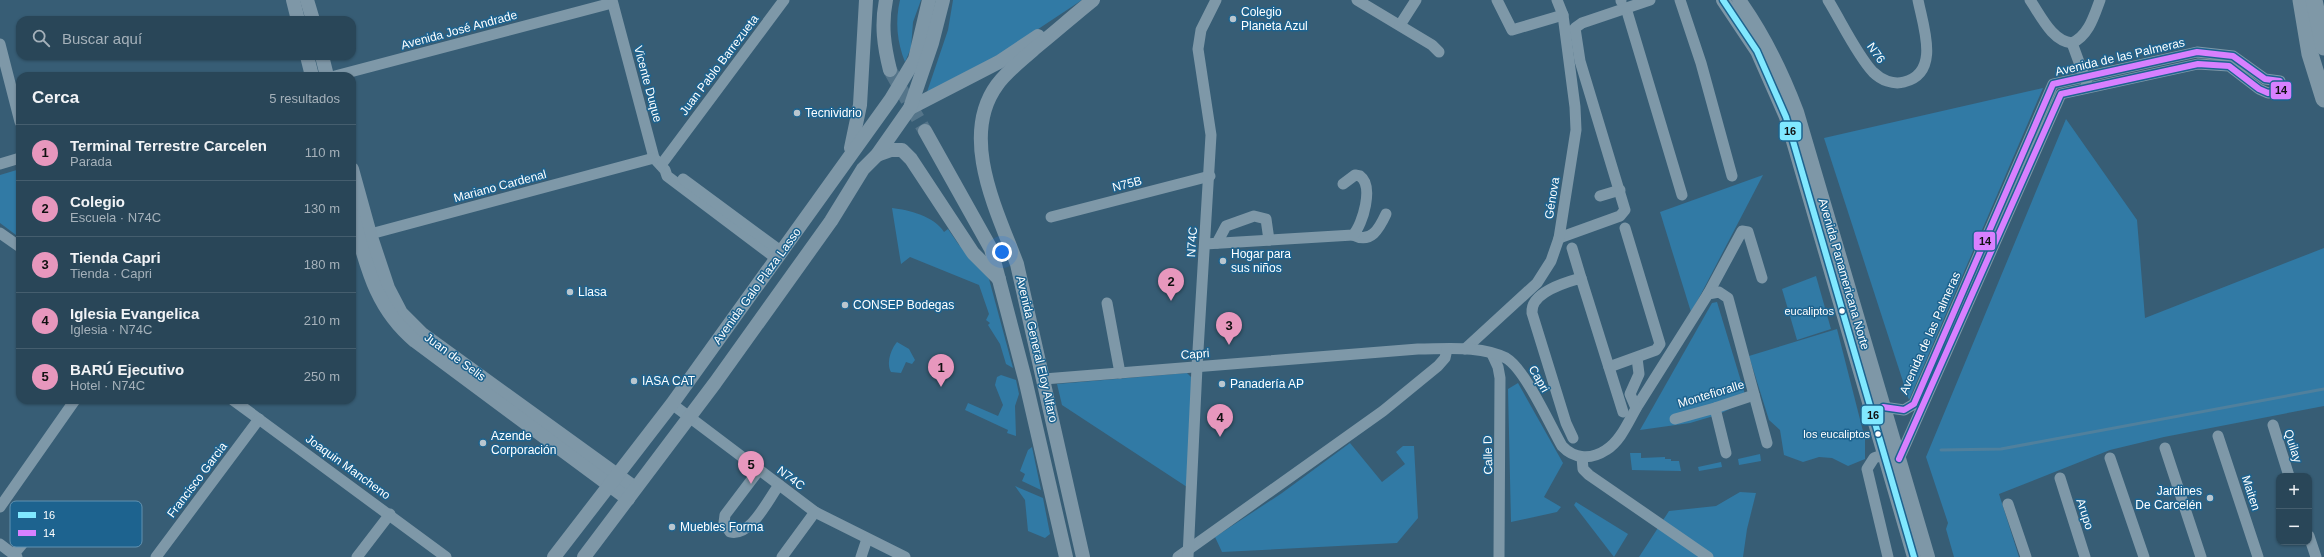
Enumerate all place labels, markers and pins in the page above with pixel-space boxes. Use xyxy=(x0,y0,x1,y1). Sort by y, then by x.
place label: Colegio Planeta Azul xyxy=(1241,5,1308,33)
marker: Colegio Planeta Azul xyxy=(1228,14,1238,24)
place label: Tecnividrio xyxy=(805,106,862,120)
marker: Tecnividrio xyxy=(792,108,802,118)
place label: Hogar para sus niños xyxy=(1231,247,1291,275)
marker: Hogar para sus niños xyxy=(1218,256,1228,266)
pin: 2 xyxy=(1158,268,1184,301)
place label: Llasa xyxy=(578,285,607,299)
marker: Llasa xyxy=(565,287,575,297)
place label: CONSEP Bodegas xyxy=(853,298,954,312)
marker: CONSEP Bodegas xyxy=(840,300,850,310)
place label: eucaliptos xyxy=(1784,305,1834,317)
marker: eucaliptos xyxy=(1837,306,1847,316)
pin: 3 xyxy=(1216,312,1242,345)
pin: 1 xyxy=(928,354,954,387)
place label: IASA CAT xyxy=(642,374,696,388)
marker: IASA CAT xyxy=(629,376,639,386)
place label: Panadería AP xyxy=(1230,377,1304,391)
marker: Panadería AP xyxy=(1217,379,1227,389)
pin: 4 xyxy=(1207,404,1233,437)
place label: los eucaliptos xyxy=(1803,428,1870,440)
place label: Azende Corporación xyxy=(491,429,556,457)
marker: los eucaliptos xyxy=(1873,429,1883,439)
marker: Azende Corporación xyxy=(478,438,488,448)
pin: 5 xyxy=(738,451,764,484)
place label: Jardines De Carcelén xyxy=(2135,484,2202,512)
marker: Jardines De Carcelén xyxy=(2205,493,2215,503)
place label: Muebles Forma xyxy=(680,520,764,534)
marker: Muebles Forma xyxy=(667,522,677,532)

